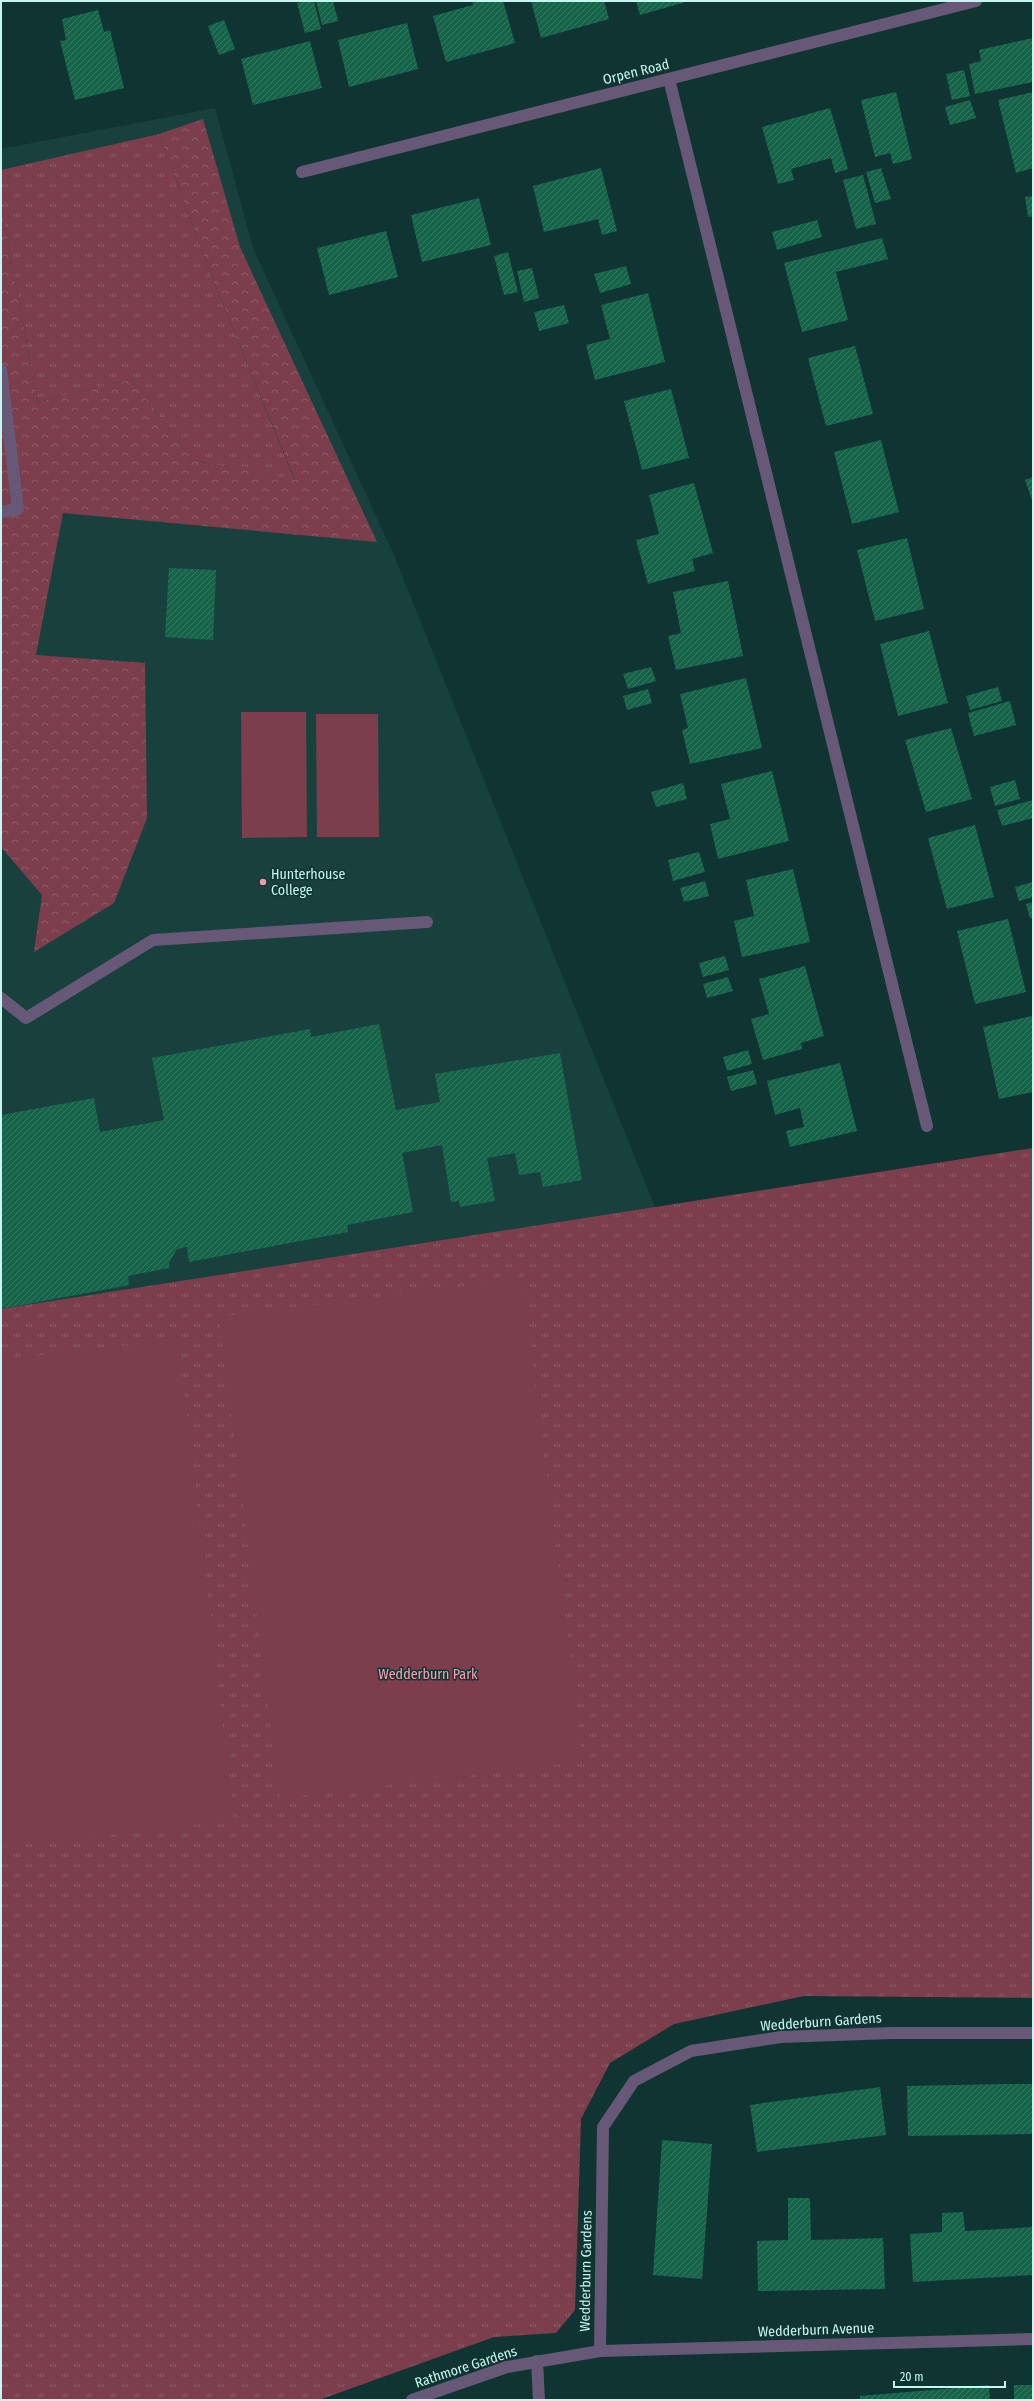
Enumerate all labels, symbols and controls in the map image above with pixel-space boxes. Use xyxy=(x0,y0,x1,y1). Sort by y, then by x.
street label: Orpen Road xyxy=(601,56,671,88)
place label: Hunterhouse College xyxy=(271,866,345,899)
marker: Hunterhouse College xyxy=(258,877,268,887)
park label: Wedderburn Park xyxy=(378,1666,478,1683)
street label: Wedderburn Gardens xyxy=(760,2009,882,2035)
street label: Wedderburn Gardens xyxy=(576,2210,596,2332)
street label: Wedderburn Avenue xyxy=(758,2319,875,2341)
street label: Rathmore Gardens xyxy=(413,2342,519,2392)
scale bar xyxy=(894,2363,1005,2389)
text: 20 m xyxy=(900,2370,924,2384)

